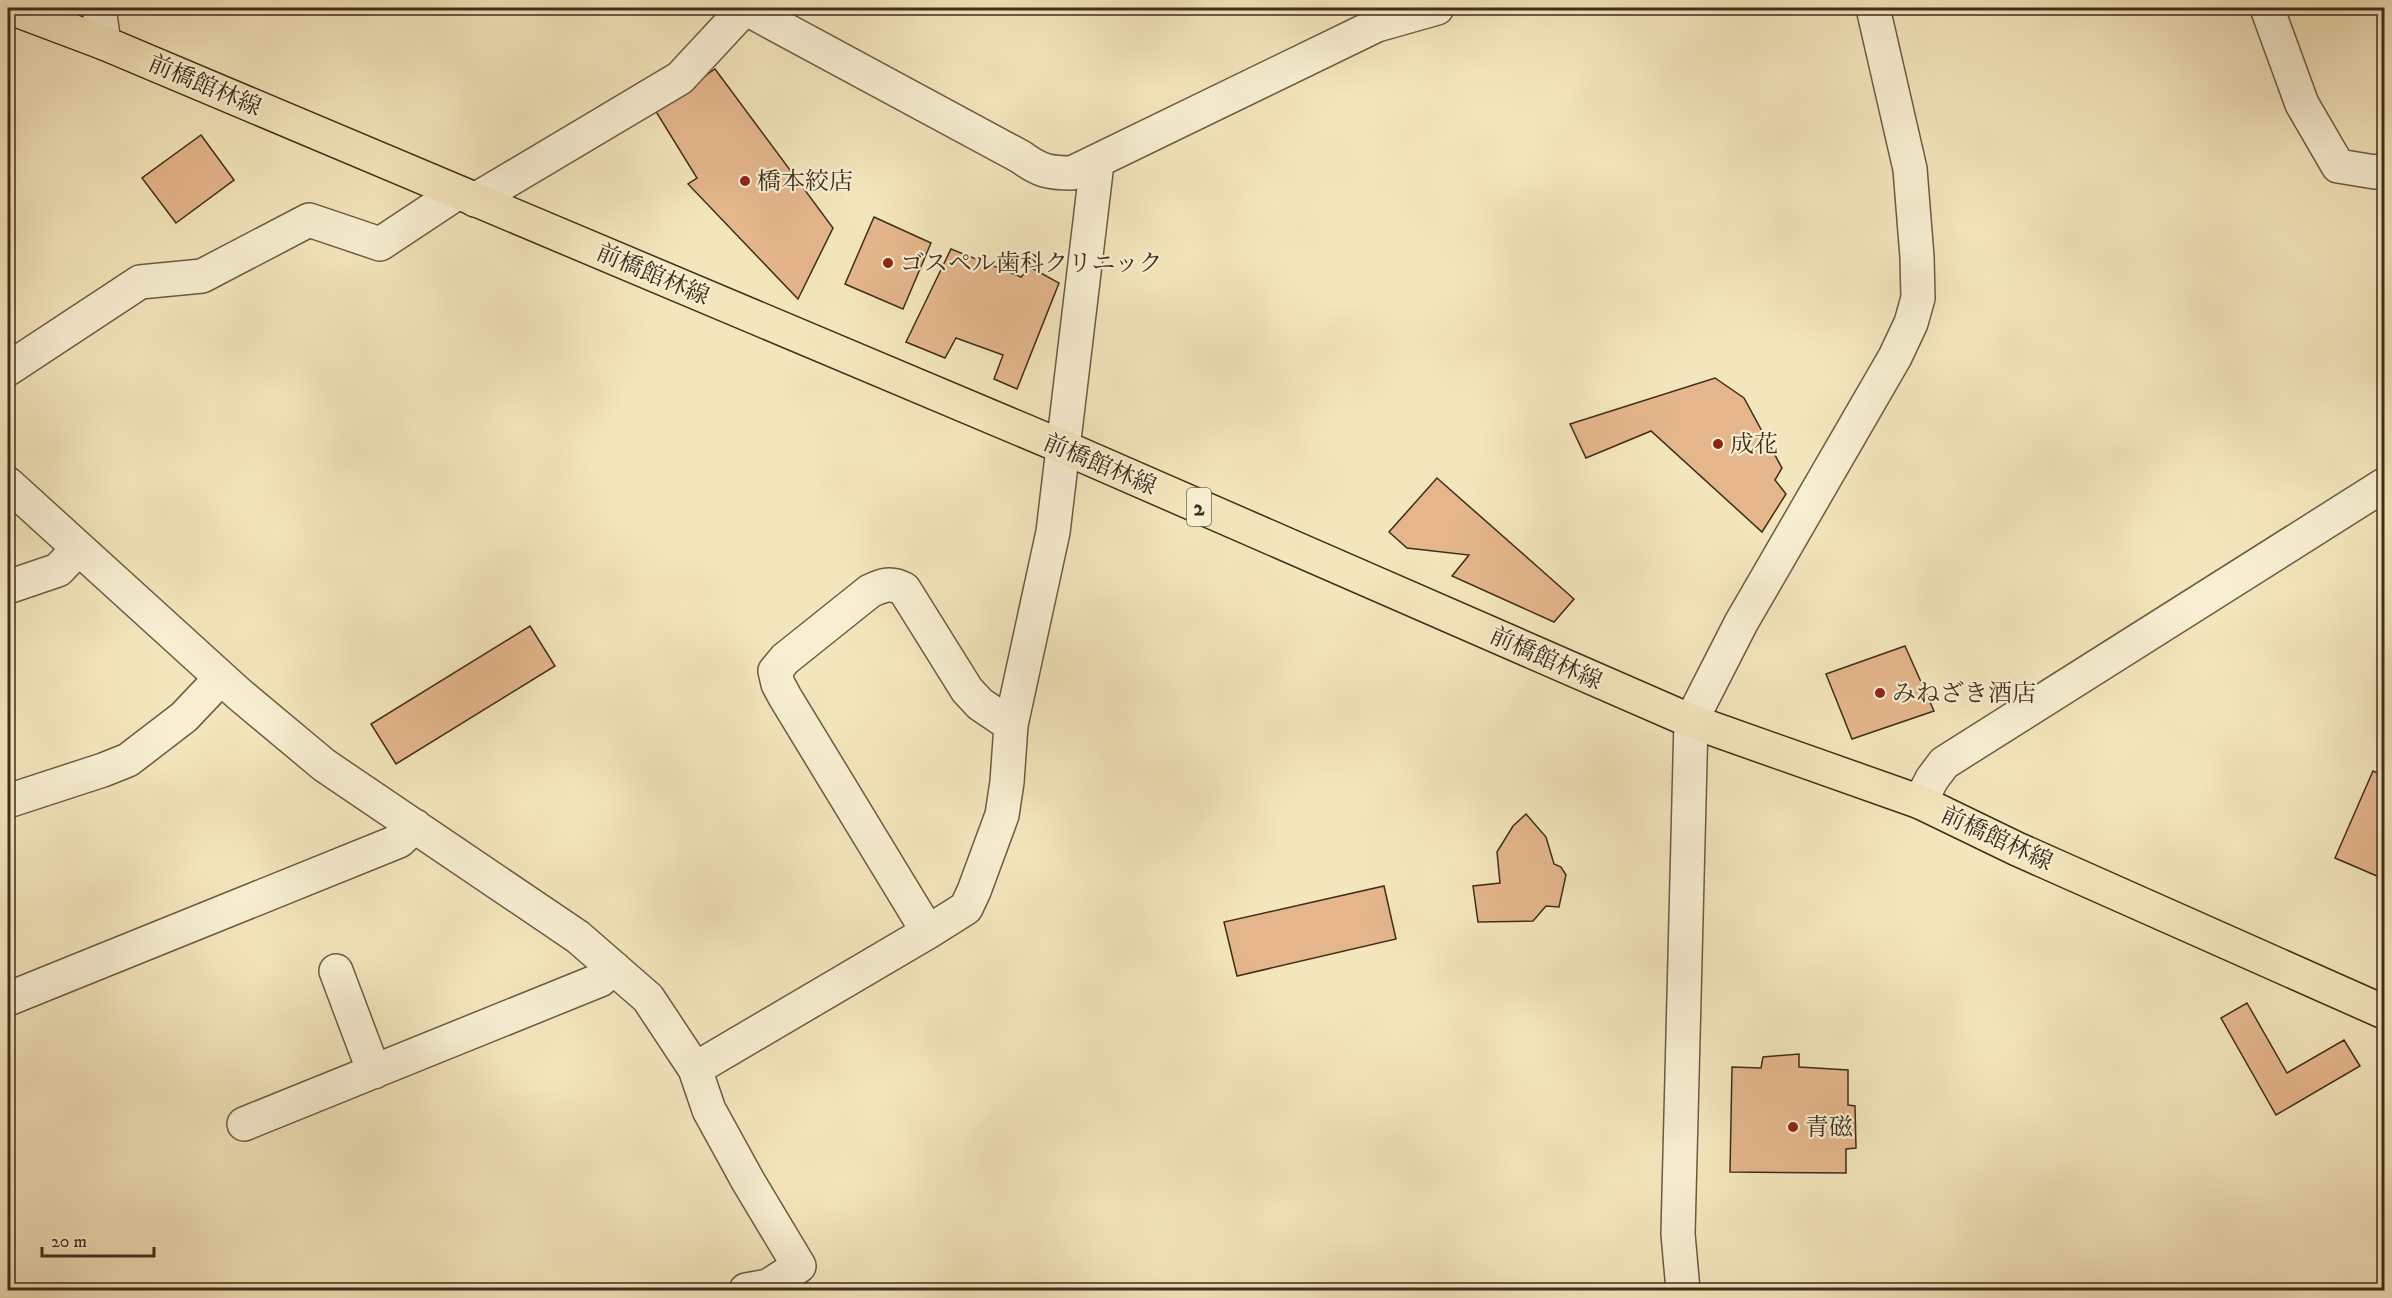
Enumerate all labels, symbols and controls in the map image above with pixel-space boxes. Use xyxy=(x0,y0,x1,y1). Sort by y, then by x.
street label: 前橋館林線 xyxy=(144,49,266,123)
place label: 橋本絞店 xyxy=(757,167,853,197)
marker: 橋本絞店 xyxy=(738,174,752,188)
street label: 前橋館林線 xyxy=(592,238,714,312)
place label: ゴスペル歯科クリニック xyxy=(900,249,1163,279)
marker: ゴスペル歯科クリニック xyxy=(881,256,895,270)
street label: 前橋館林線 xyxy=(1039,428,1161,502)
place label: 成花 xyxy=(1730,430,1778,460)
marker: 成花 xyxy=(1711,437,1725,451)
road number: 2 xyxy=(1187,488,1211,526)
street label: 前橋館林線 xyxy=(1485,621,1607,697)
place label: みねざき酒店 xyxy=(1892,679,2036,709)
marker: みねざき酒店 xyxy=(1873,686,1887,700)
street label: 前橋館林線 xyxy=(1936,800,2057,878)
place label: 青磁 xyxy=(1805,1113,1853,1143)
marker: 青磁 xyxy=(1786,1120,1800,1134)
scale bar xyxy=(42,1220,154,1258)
text: 20 m xyxy=(51,1231,87,1253)

